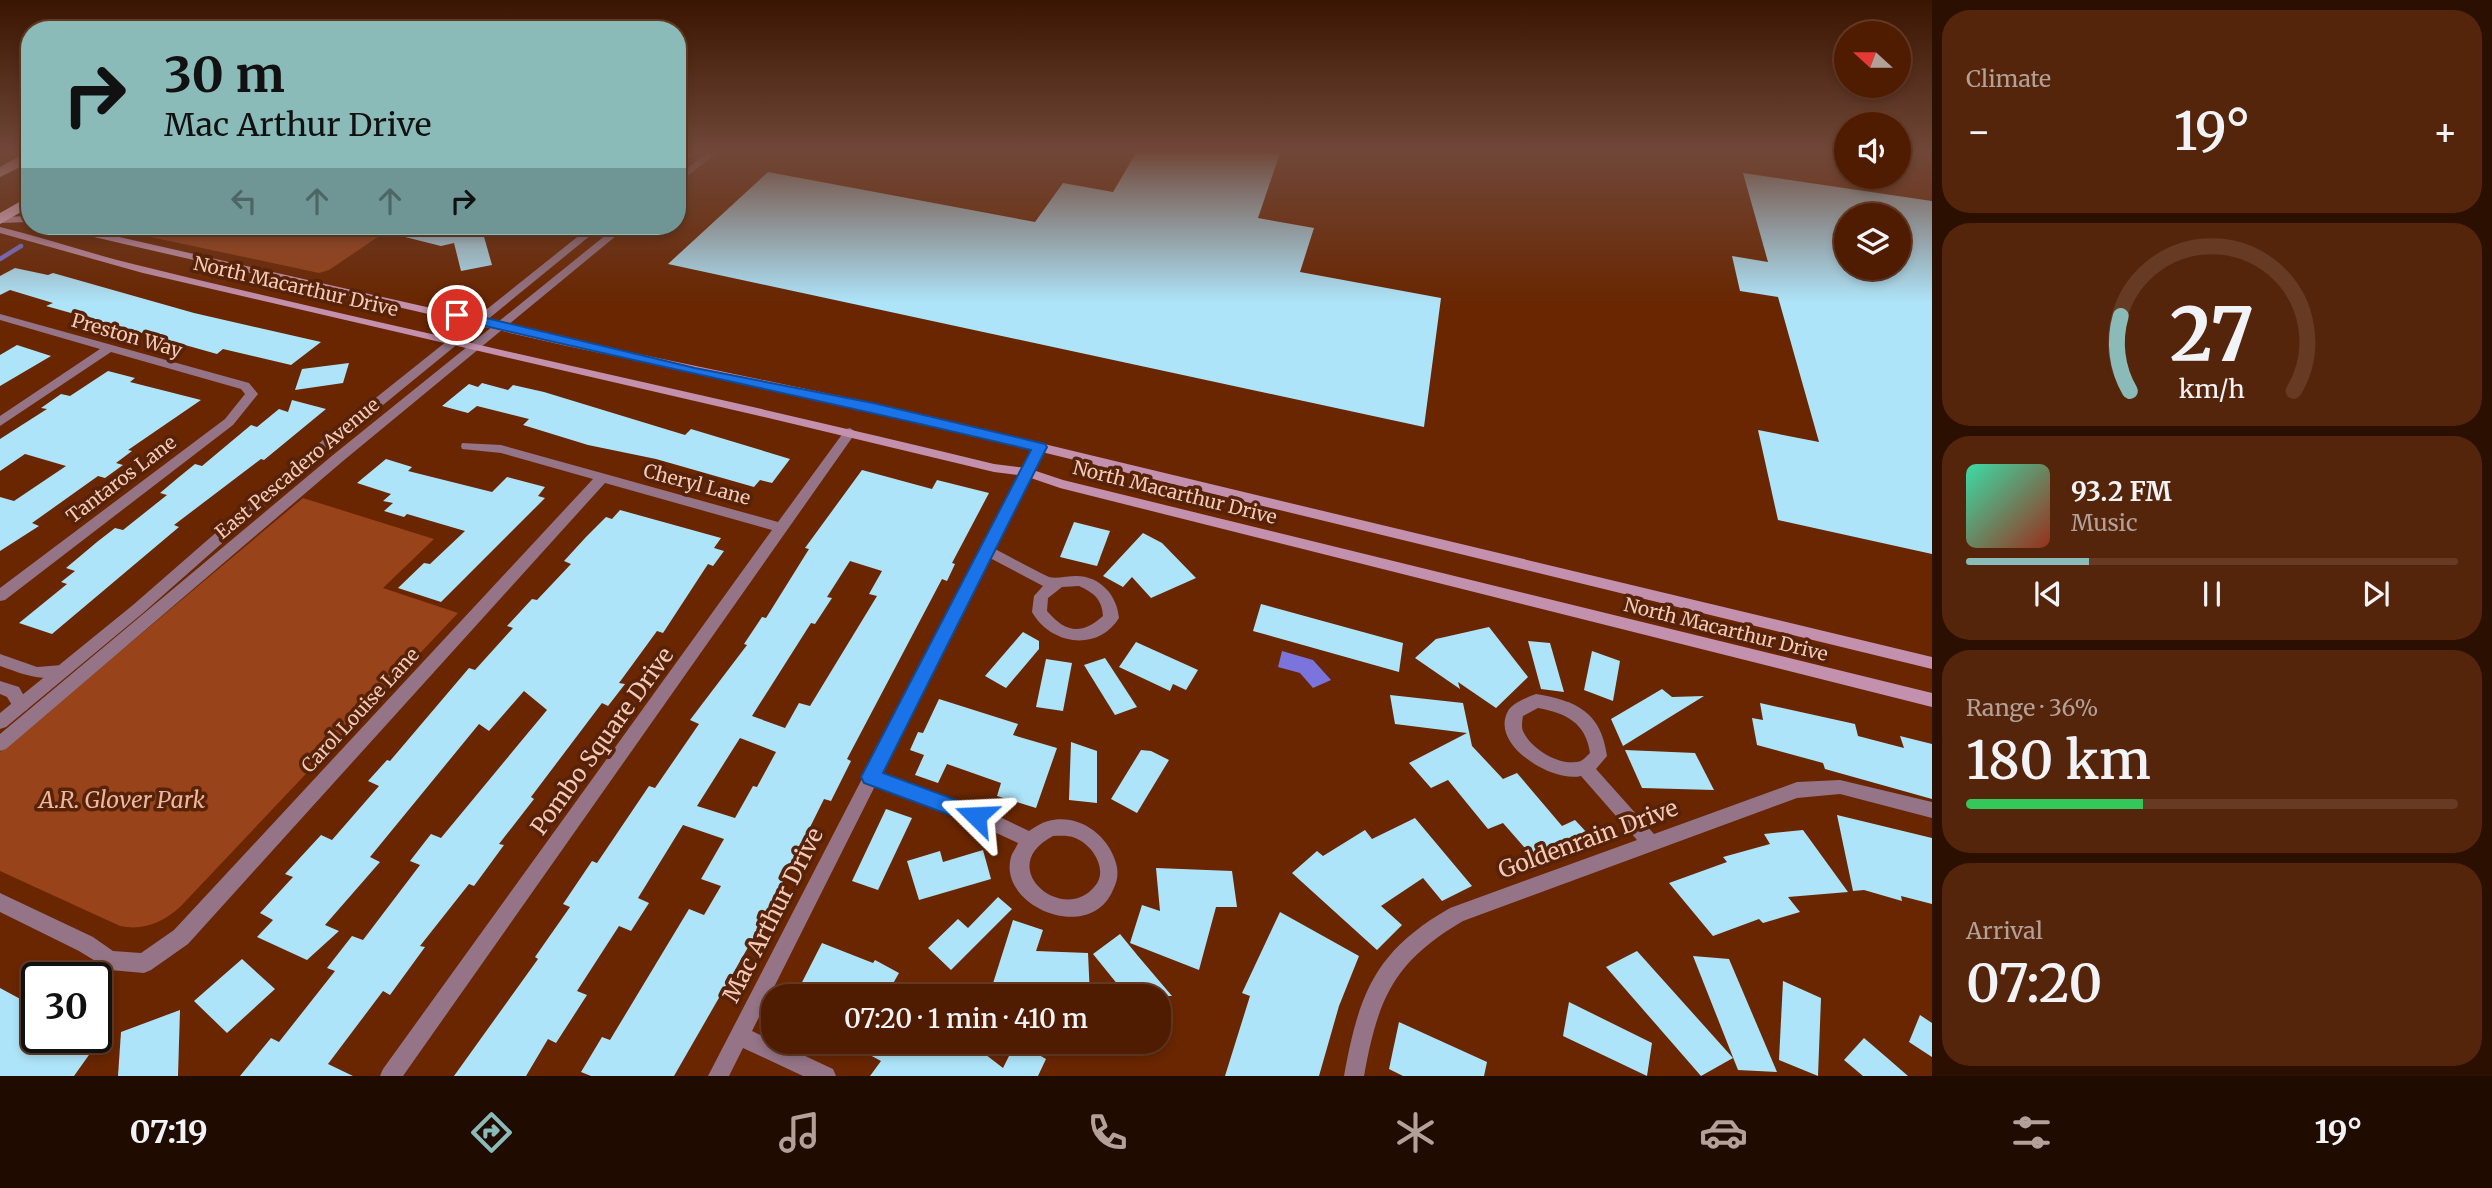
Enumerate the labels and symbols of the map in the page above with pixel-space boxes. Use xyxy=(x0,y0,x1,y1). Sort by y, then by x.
north arrow xyxy=(1834,21,1911,98)
street label: North Macarthur Drive xyxy=(191,251,401,321)
pin xyxy=(427,285,487,345)
street label: Preston Way xyxy=(69,308,185,362)
street label: East Pescadero Avenue xyxy=(210,392,384,544)
street label: Tantaros Lane xyxy=(61,430,181,528)
street label: North Macarthur Drive xyxy=(1070,455,1280,529)
street label: Cheryl Lane xyxy=(641,458,753,510)
street label: North Macarthur Drive xyxy=(1621,592,1831,666)
street label: Pombo Square Drive xyxy=(524,641,679,840)
street label: Carol Louise Lane xyxy=(296,642,424,777)
position arrow xyxy=(939,779,1013,853)
park label: A.R. Glover Park xyxy=(37,785,205,814)
street label: Goldenrain Drive xyxy=(1494,793,1682,884)
street label: Mac Arthur Drive xyxy=(716,823,829,1007)
speed limit sign: 30 xyxy=(21,962,112,1053)

